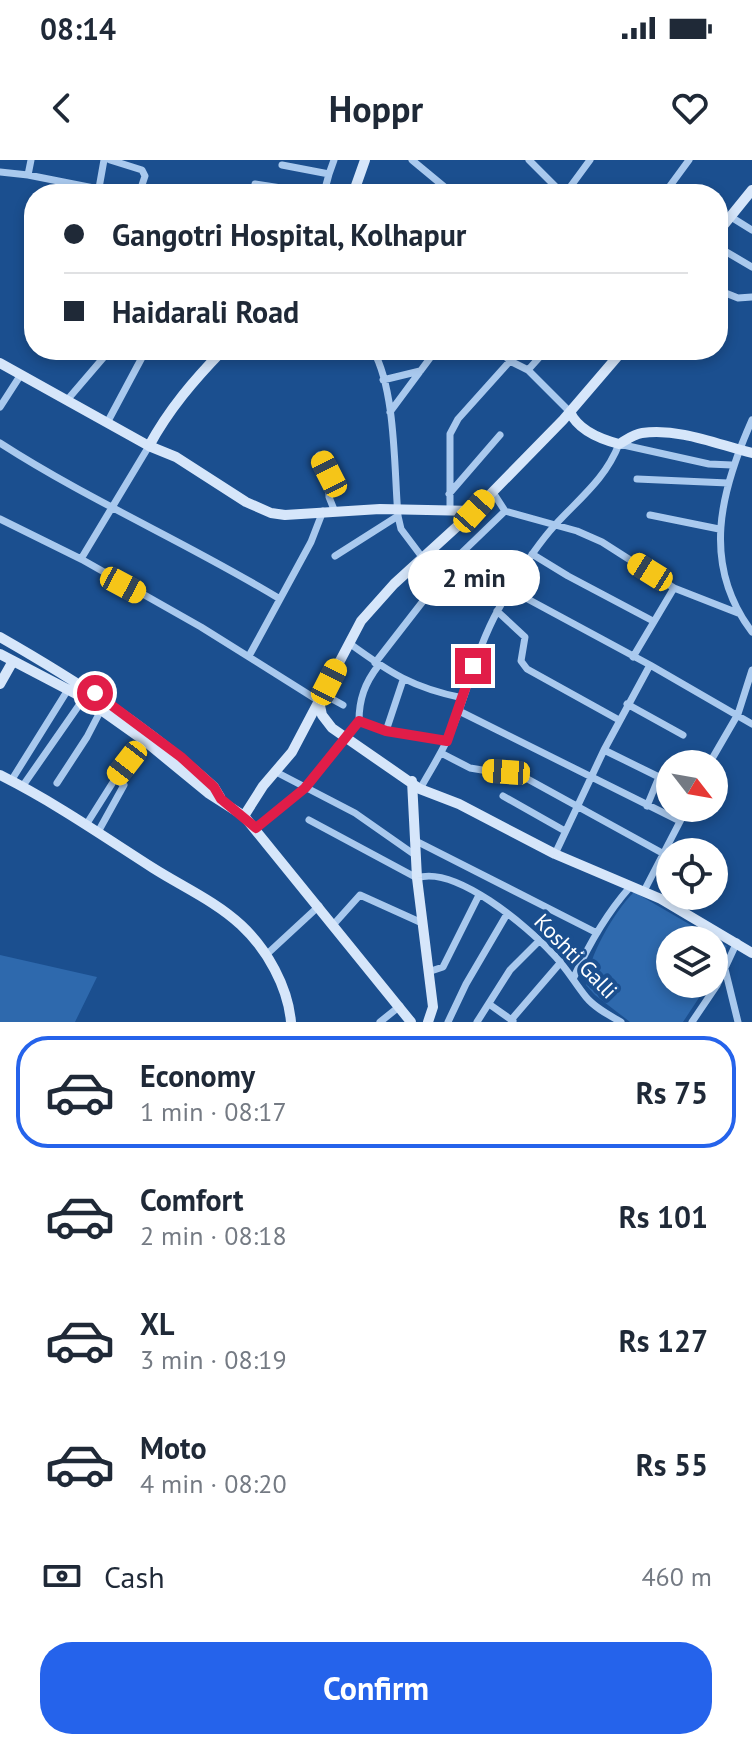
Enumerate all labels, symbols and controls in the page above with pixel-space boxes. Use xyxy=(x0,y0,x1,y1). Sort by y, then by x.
text: 08:14 xyxy=(40,9,116,48)
text: Hoppr xyxy=(329,85,423,132)
icon: back xyxy=(40,86,84,130)
icon: heart xyxy=(668,86,712,130)
text: Gangotri Hospital, Kolhapur xyxy=(112,215,466,254)
text: Haidarali Road xyxy=(112,292,299,331)
car xyxy=(307,447,351,501)
car xyxy=(449,485,499,537)
car xyxy=(623,549,677,595)
callout: 2 min xyxy=(407,550,539,606)
text: 2 min xyxy=(442,561,506,594)
car xyxy=(96,563,150,607)
route end xyxy=(455,648,491,684)
car xyxy=(307,655,351,709)
route start xyxy=(77,675,113,711)
car xyxy=(103,737,151,789)
north arrow xyxy=(656,750,728,822)
map controls xyxy=(656,750,728,998)
car xyxy=(481,758,531,786)
button: locate xyxy=(656,838,728,910)
street label: Koshti Galli xyxy=(528,907,624,1005)
button: layers xyxy=(656,926,728,998)
icon: car xyxy=(44,1056,116,1128)
text: Economy xyxy=(140,1056,255,1095)
text: Rs 75 xyxy=(636,1073,708,1112)
text: 1 min · 08:17 xyxy=(140,1095,287,1128)
icon: car xyxy=(44,1180,116,1252)
text: Comfort xyxy=(140,1180,243,1219)
text: Rs 101 xyxy=(619,1197,708,1236)
text: 2 min · 08:18 xyxy=(140,1219,287,1252)
icon: car xyxy=(44,1304,116,1376)
text: XL xyxy=(140,1304,174,1343)
text: Rs 127 xyxy=(619,1321,708,1360)
text: 3 min · 08:19 xyxy=(140,1343,287,1376)
icon: car xyxy=(44,1428,116,1500)
text: Moto xyxy=(140,1428,207,1467)
text: Rs 55 xyxy=(636,1445,708,1484)
text: 4 min · 08:20 xyxy=(140,1467,287,1500)
icon: cash xyxy=(40,1554,84,1598)
text: Cash xyxy=(104,1557,165,1596)
text: 460 m xyxy=(641,1560,712,1593)
button: Confirm xyxy=(40,1642,712,1734)

